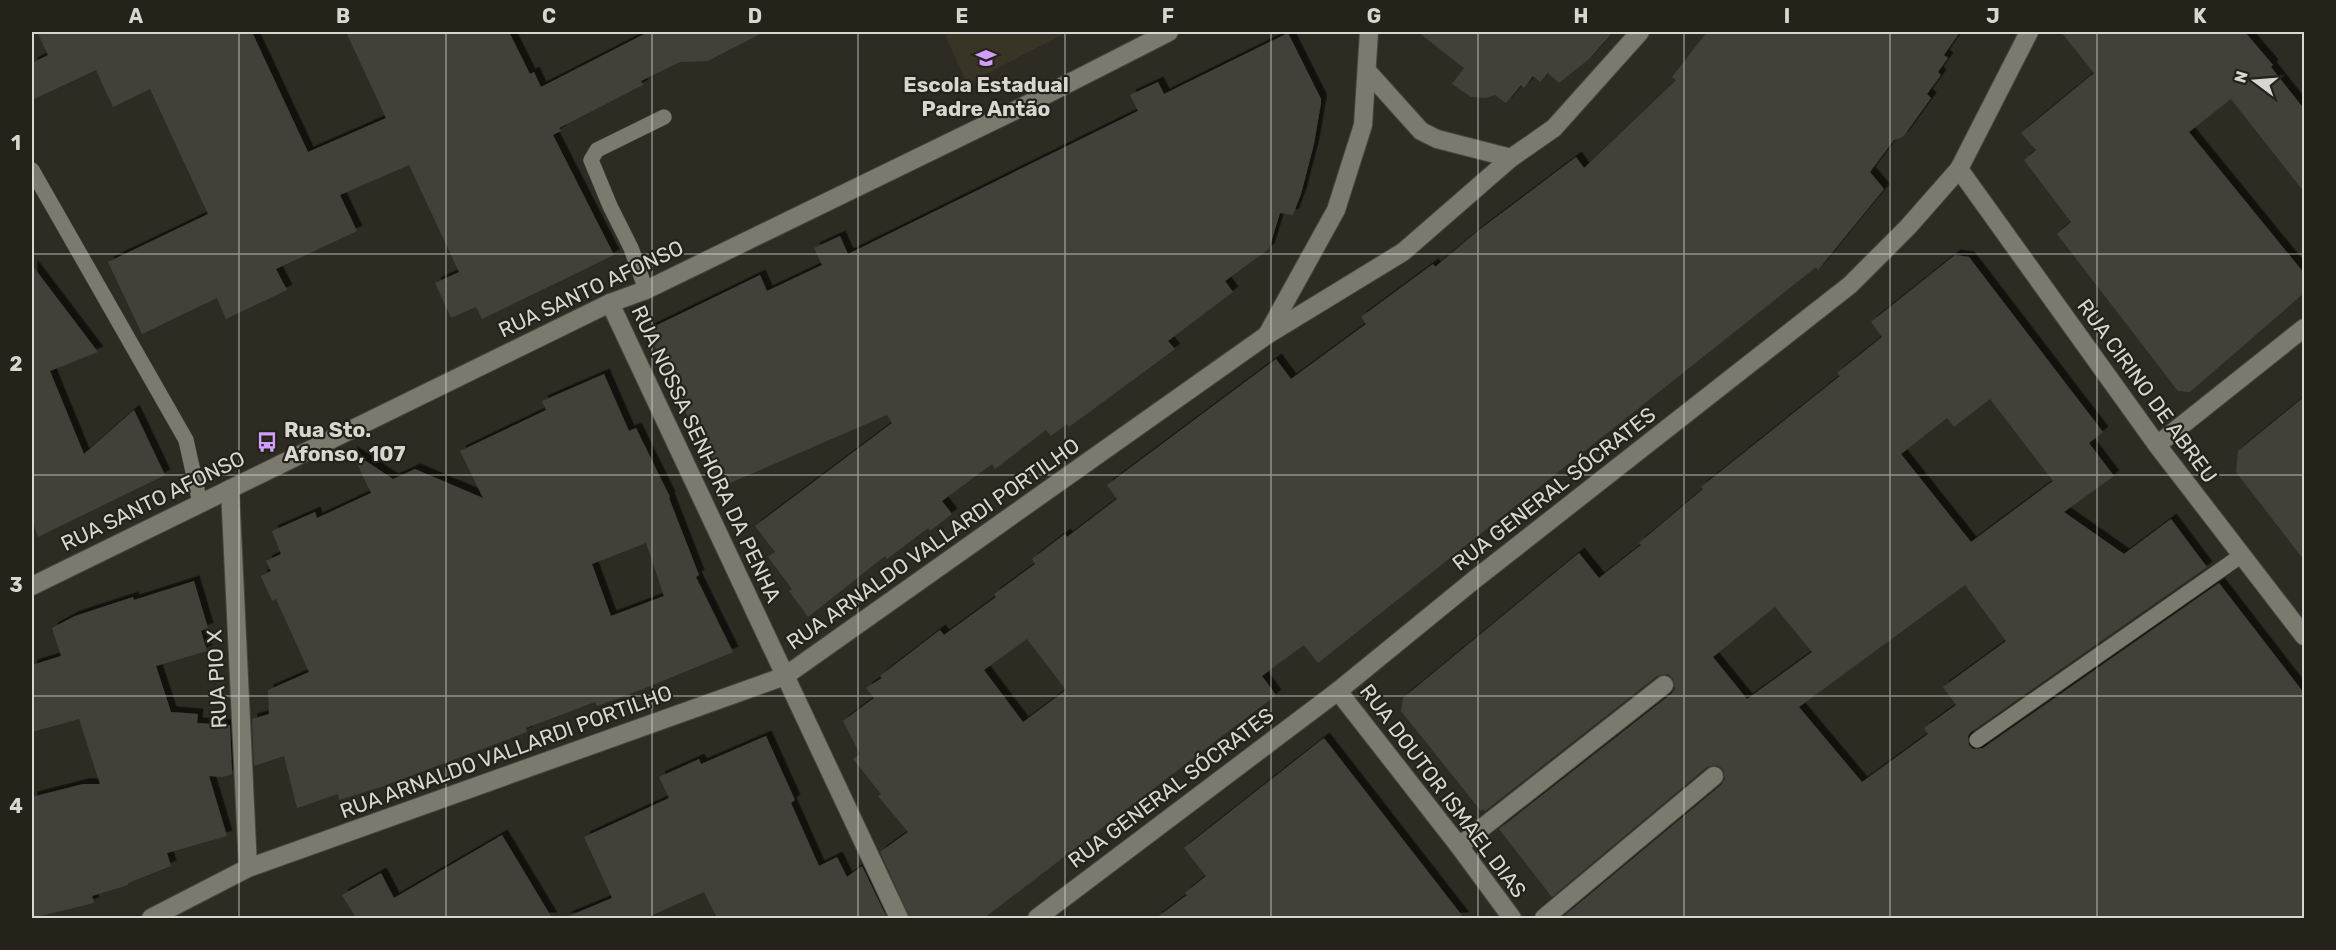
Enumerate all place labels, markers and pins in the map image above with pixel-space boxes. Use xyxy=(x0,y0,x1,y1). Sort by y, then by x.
school or university icon: Escola Estadual Padre Antão xyxy=(974,46,998,70)
place label: Escola Estadual Padre Antão xyxy=(903,72,1069,121)
place label: Rua Sto. Afonso, 107 xyxy=(284,417,405,466)
bus stop icon: Rua Sto. Afonso, 107 xyxy=(255,430,279,454)

